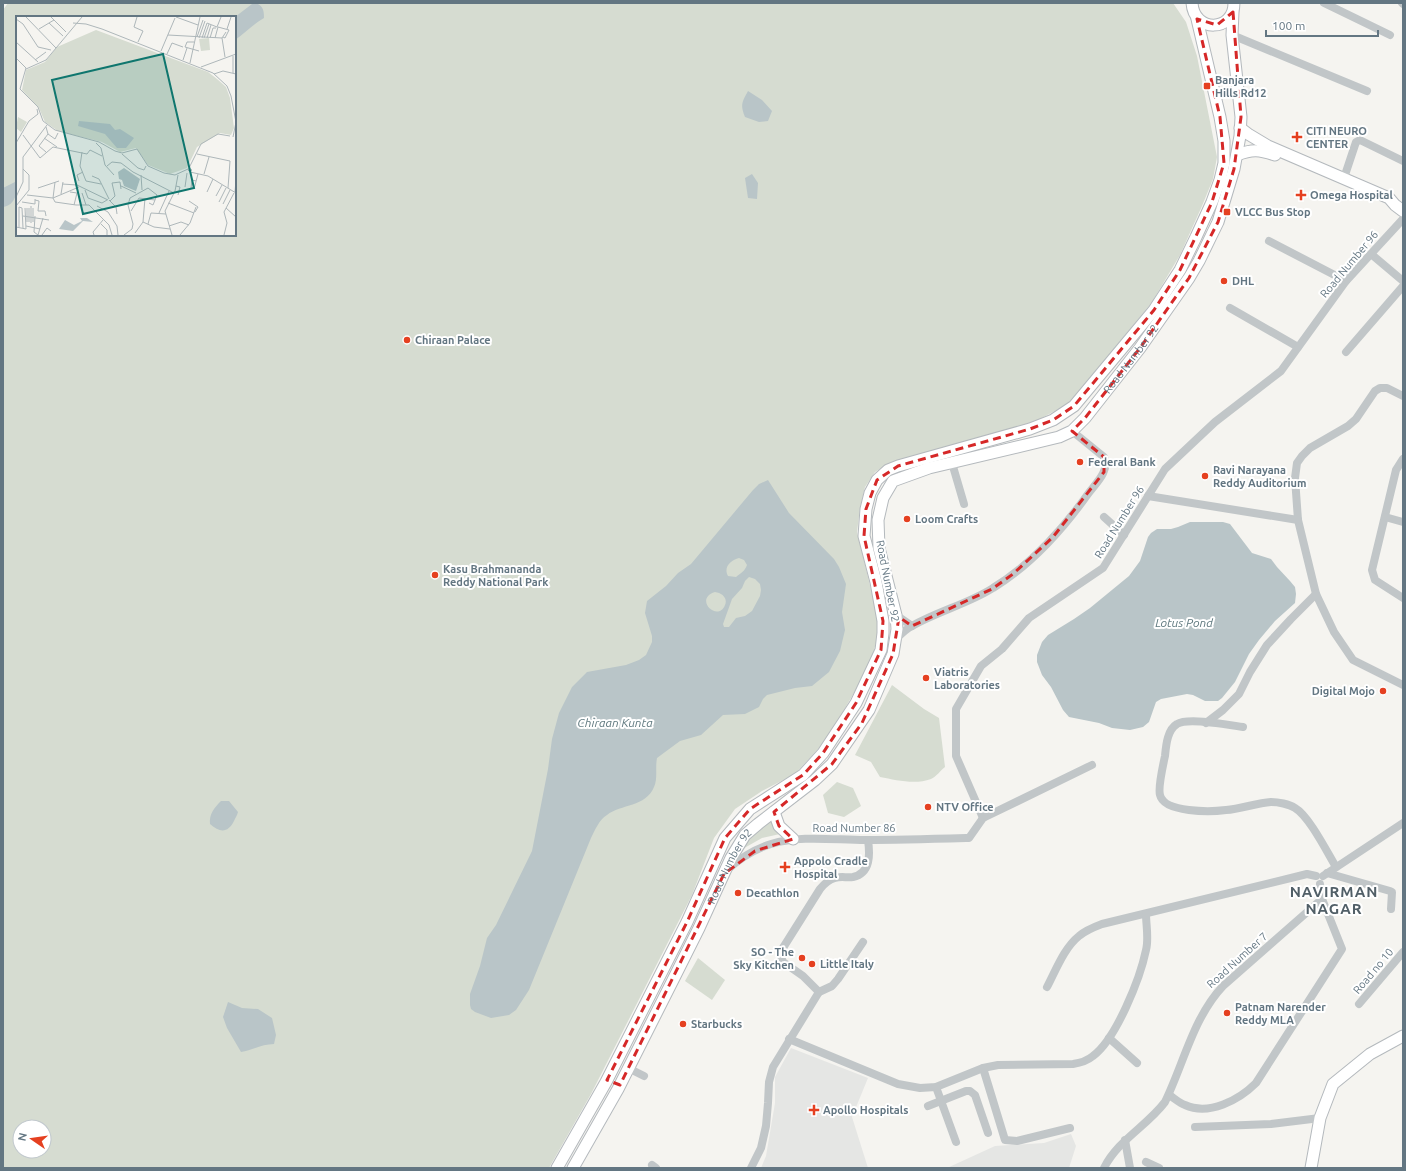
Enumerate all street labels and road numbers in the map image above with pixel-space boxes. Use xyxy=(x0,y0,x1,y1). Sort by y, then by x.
street label: Road Number 96 xyxy=(1318,228,1380,300)
street label: Road Number 92 xyxy=(1101,322,1161,396)
street label: Road Number 96 xyxy=(1092,484,1146,560)
street label: Road Number 92 xyxy=(874,539,902,623)
street label: Road Number 86 xyxy=(812,822,896,834)
street label: Road Number 92 xyxy=(705,826,754,906)
street label: Road Number 7 xyxy=(1204,930,1270,990)
street label: Road no 10 xyxy=(1351,946,1395,996)

